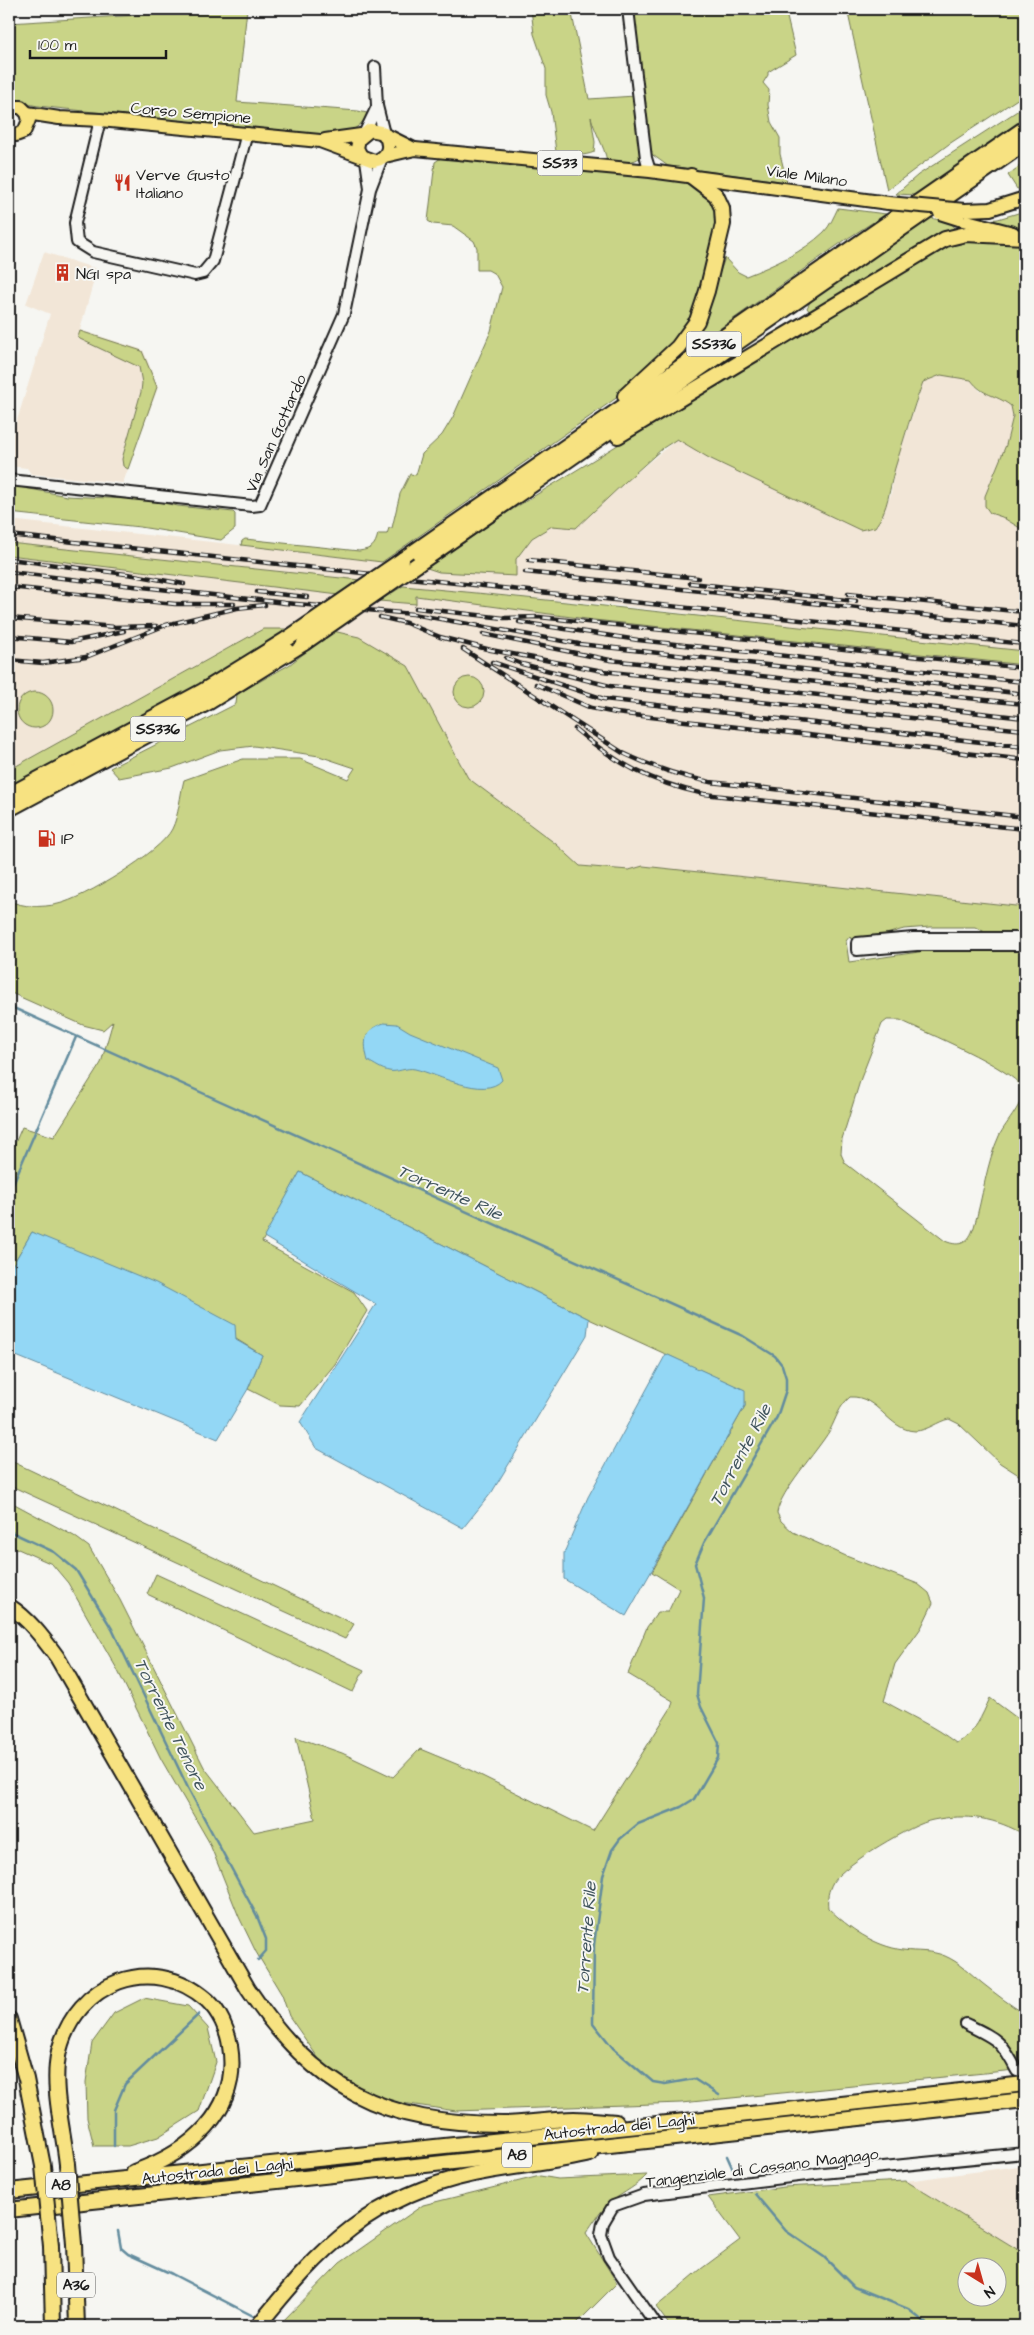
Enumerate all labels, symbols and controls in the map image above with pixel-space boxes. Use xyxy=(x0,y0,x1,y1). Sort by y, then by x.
scale bar xyxy=(30,28,166,60)
text: 100 m xyxy=(38,35,77,56)
street label: Corso Sempione xyxy=(130,97,252,129)
road number: SS33 xyxy=(538,150,582,176)
street label: Viale Milano xyxy=(765,159,849,193)
place label: Verve Gusto Italiano xyxy=(136,164,230,204)
restaurant icon: Verve Gusto Italiano xyxy=(112,173,132,193)
building icon: NGI spa xyxy=(52,263,72,283)
place label: NGI spa xyxy=(76,263,131,285)
road number: SS336 xyxy=(686,332,742,356)
street label: Via San Gottardo xyxy=(240,371,312,496)
road number: SS336 xyxy=(130,716,186,742)
fuel station icon: IP xyxy=(37,828,57,848)
place label: IP xyxy=(61,828,74,850)
water label: Torrente Rile xyxy=(393,1158,507,1227)
water label: Torrente Rile xyxy=(703,1399,778,1511)
water label: Torrente Tenore xyxy=(128,1654,214,1796)
water label: Torrente Rile xyxy=(570,1880,603,1995)
street label: Autostrada dei Laghi xyxy=(543,2108,696,2147)
road number: A8 xyxy=(502,2142,532,2168)
street label: Tangenziale di Cassano Magnago xyxy=(645,2143,880,2194)
street label: Autostrada dei Laghi xyxy=(141,2152,294,2191)
road number: A8 xyxy=(46,2172,76,2198)
north arrow xyxy=(956,2258,1006,2308)
road number: A36 xyxy=(57,2272,95,2298)
text: N xyxy=(980,2281,999,2302)

